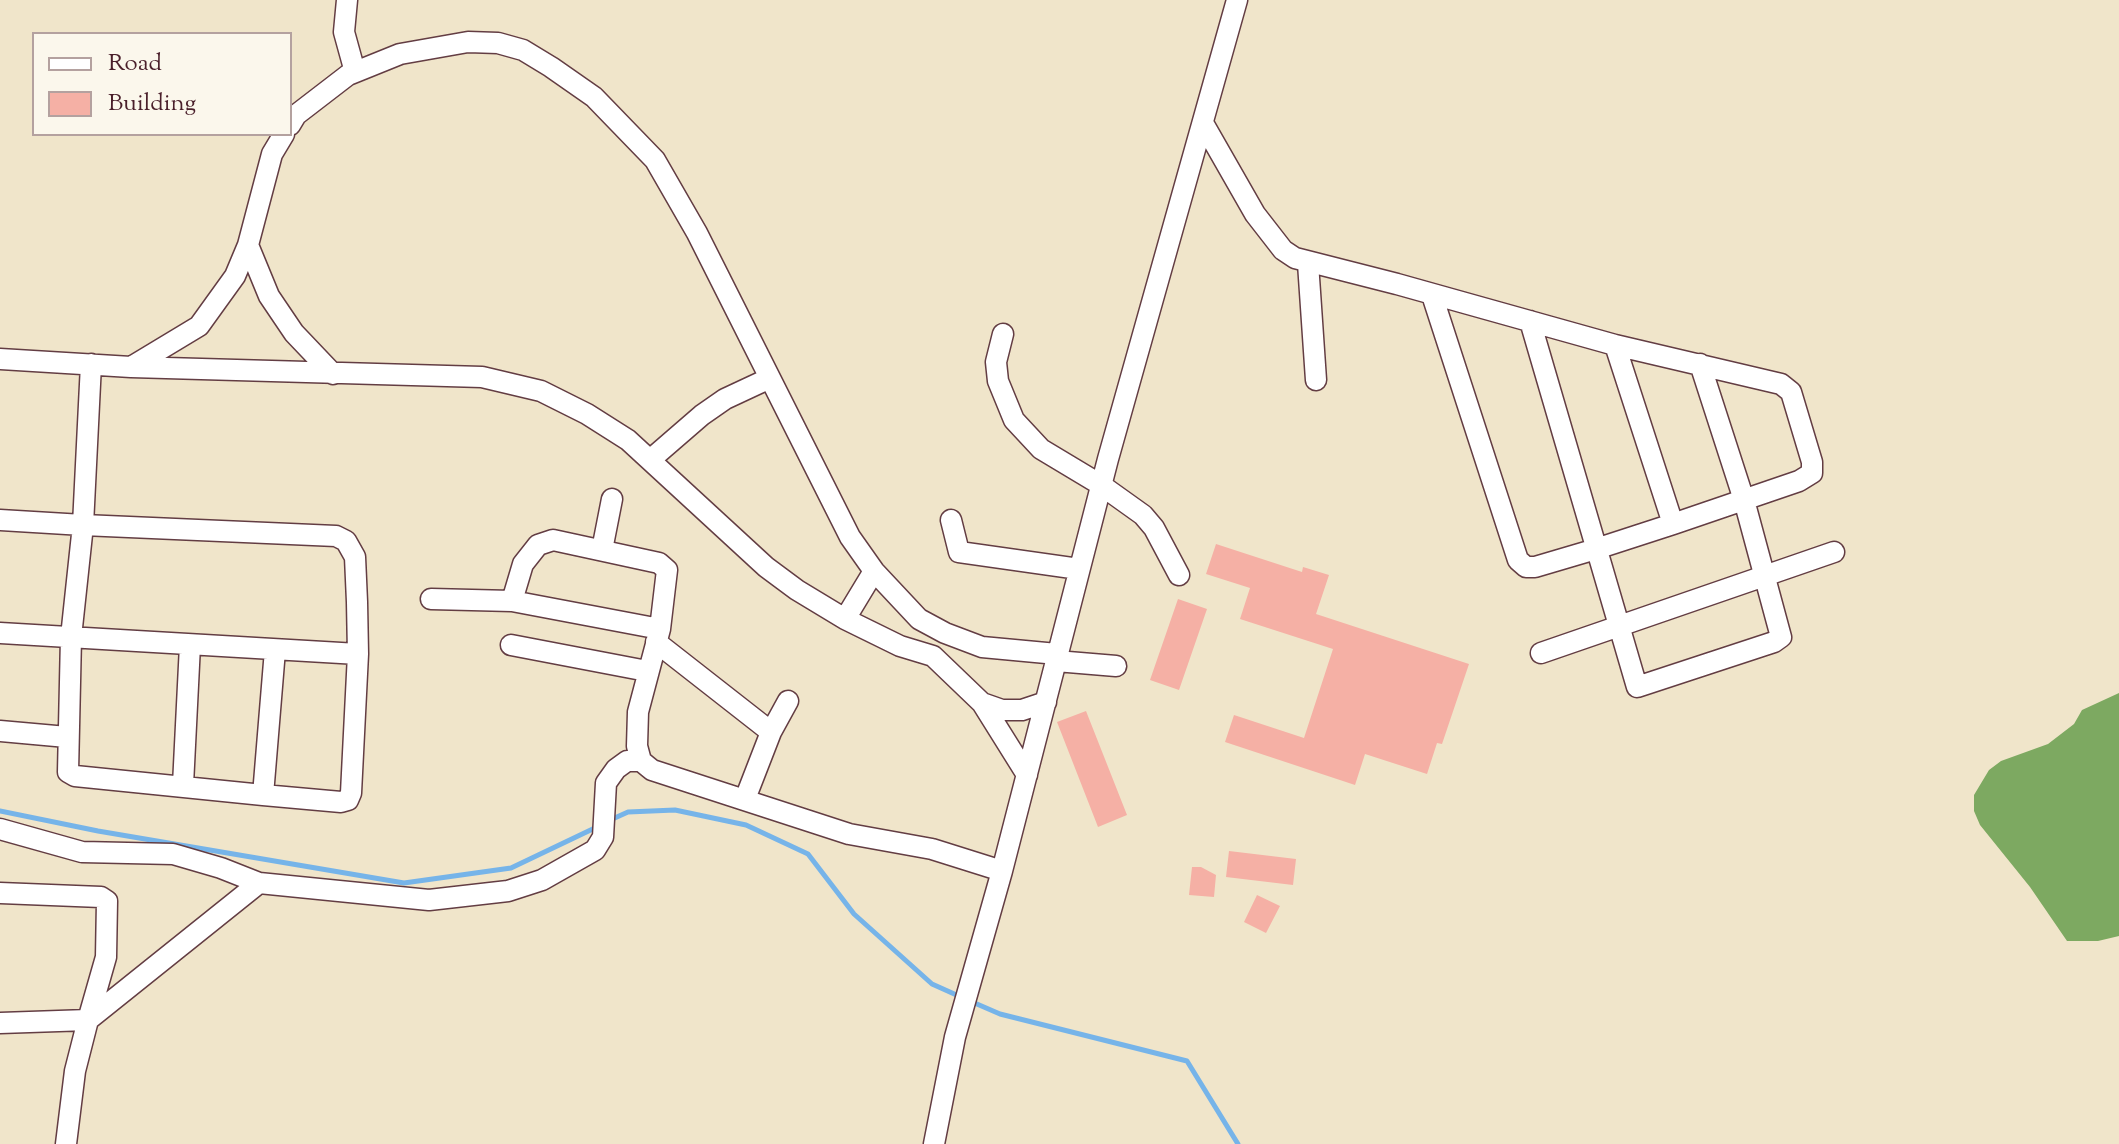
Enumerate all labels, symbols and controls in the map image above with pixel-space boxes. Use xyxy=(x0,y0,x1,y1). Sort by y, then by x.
legend xyxy=(32,32,292,136)
text: Road xyxy=(108,47,162,81)
text: Building xyxy=(108,87,196,121)

